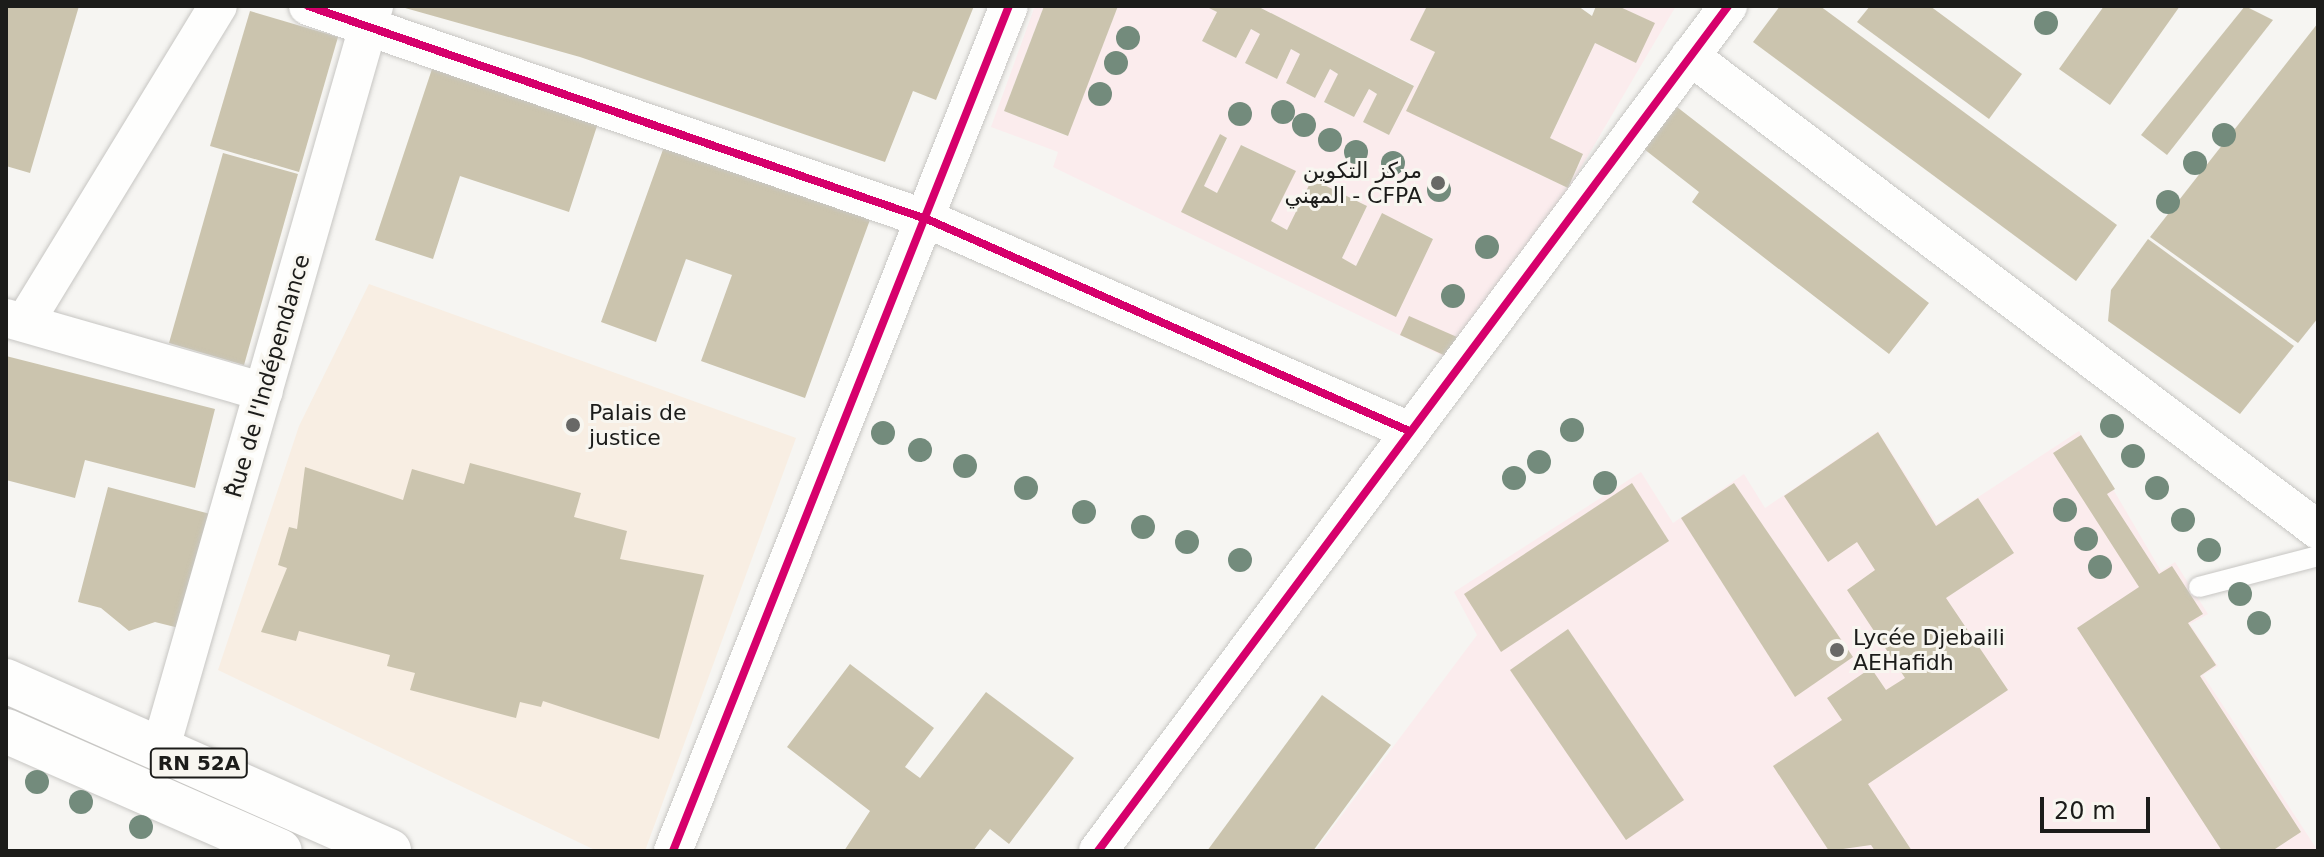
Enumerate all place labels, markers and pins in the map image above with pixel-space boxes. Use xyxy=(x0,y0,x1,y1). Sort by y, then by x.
place label: مركز التكوين المهني - CFPA xyxy=(1284,157,1422,208)
marker: مركز التكوين المهني - CFPA xyxy=(1429,174,1447,192)
place label: Palais de justice xyxy=(589,399,686,450)
marker: Palais de justice xyxy=(564,416,582,434)
place label: Lycée Djebaili AEHafidh xyxy=(1853,624,2005,676)
marker: Lycée Djebaili AEHafidh xyxy=(1828,641,1846,659)

